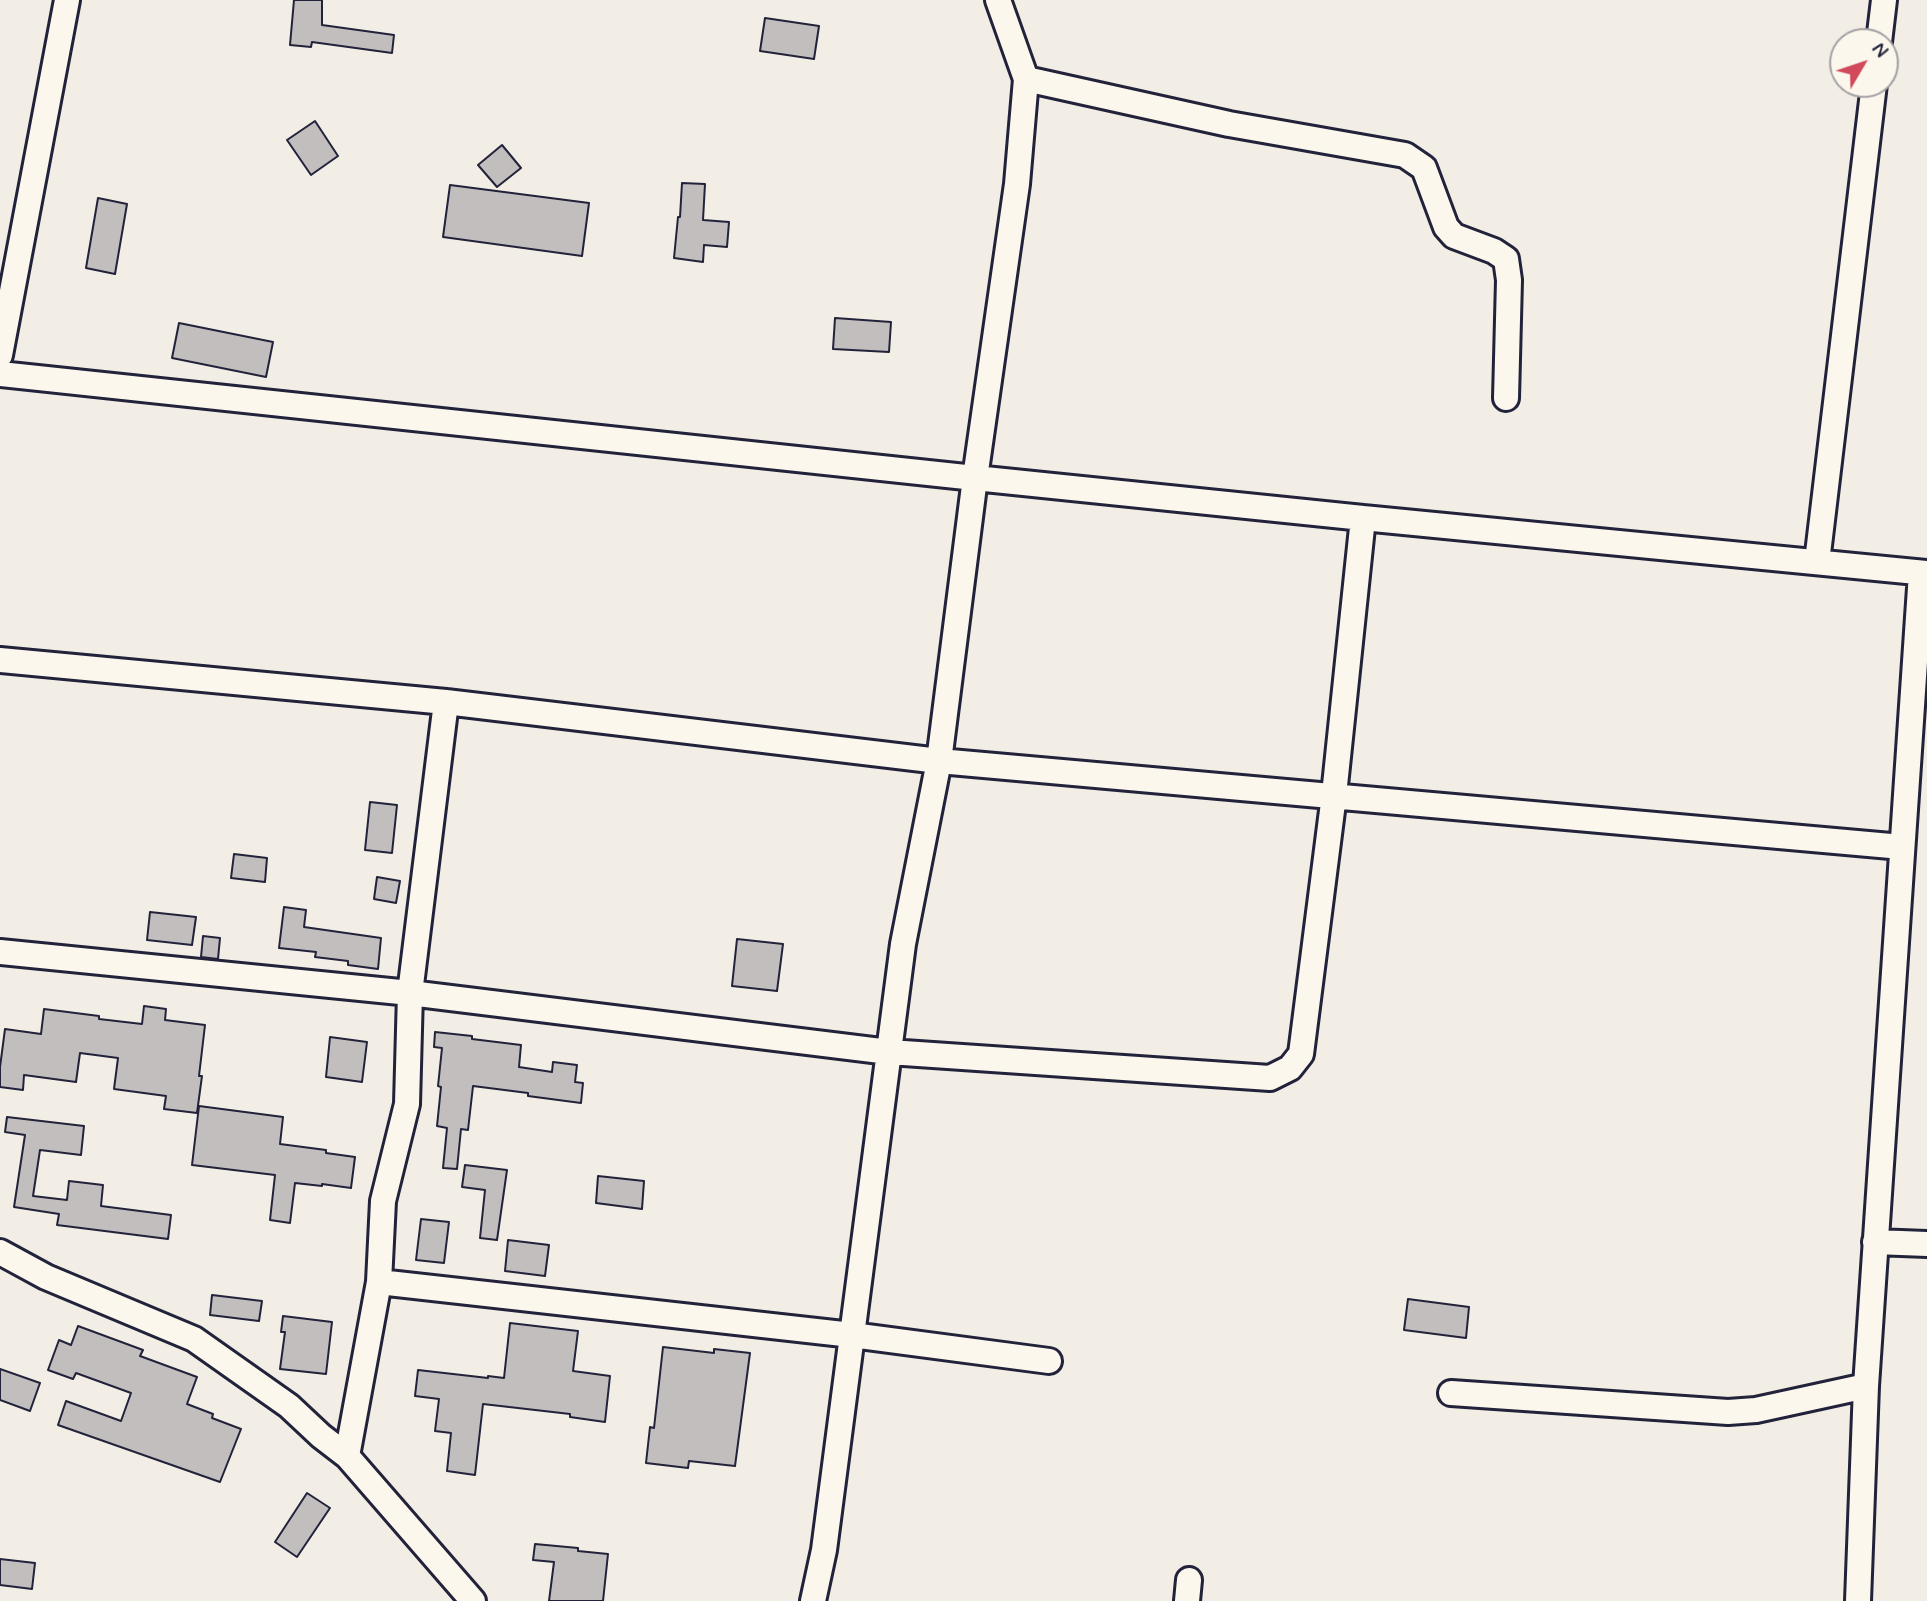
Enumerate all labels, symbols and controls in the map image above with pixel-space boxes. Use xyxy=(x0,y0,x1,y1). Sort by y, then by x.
north arrow xyxy=(1829,28,1899,98)
text: N xyxy=(1865,38,1893,64)

